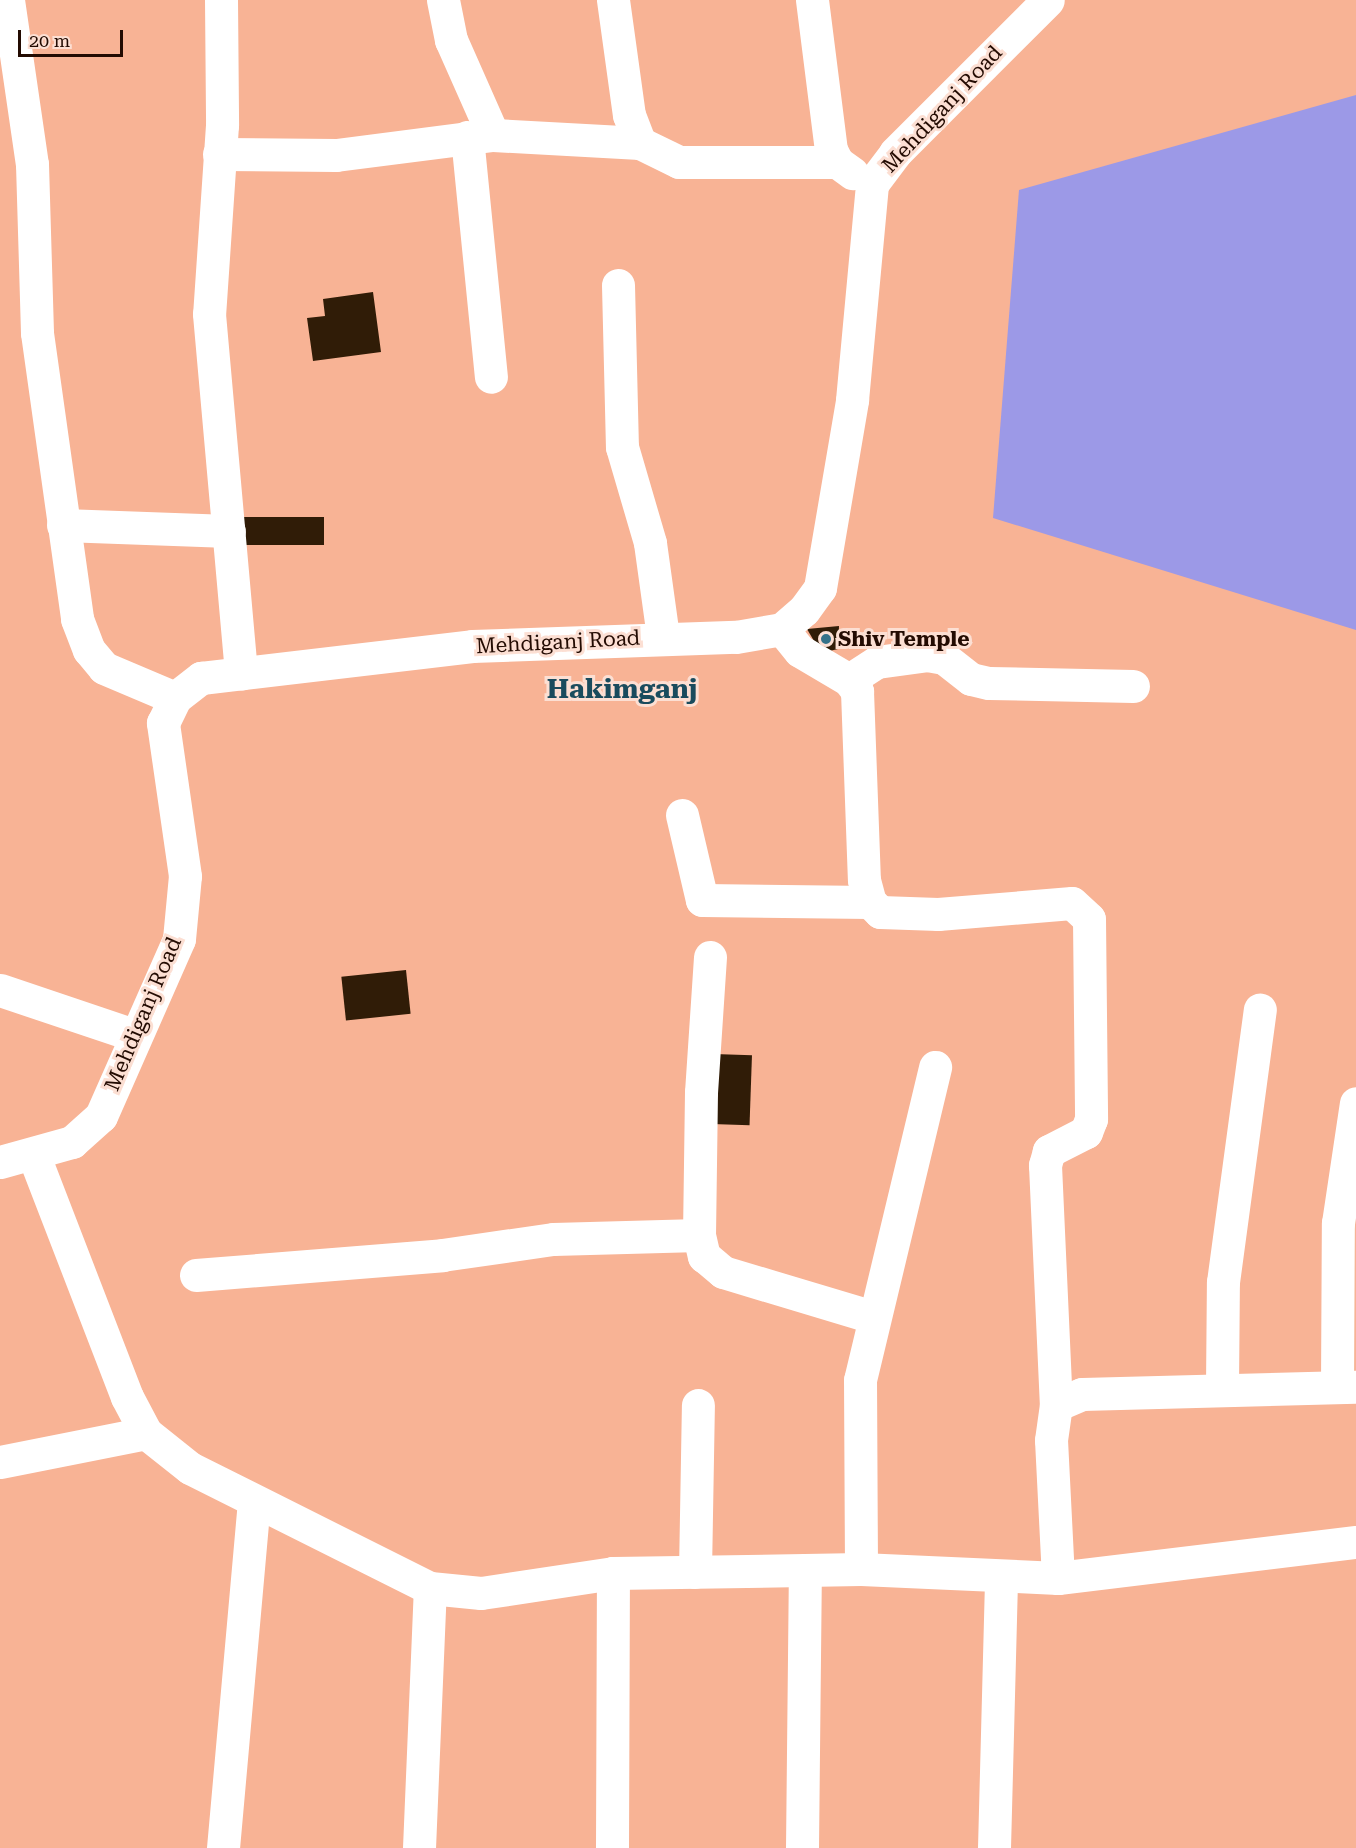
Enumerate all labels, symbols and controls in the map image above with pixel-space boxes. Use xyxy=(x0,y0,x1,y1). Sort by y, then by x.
scale bar xyxy=(21,18,126,56)
text: 20 m xyxy=(29,30,70,51)
street label: Mehdiganj Road xyxy=(877,40,1007,178)
street label: Mehdiganj Road xyxy=(475,625,641,659)
place label: Shiv Temple xyxy=(838,626,970,652)
marker: Shiv Temple xyxy=(819,632,833,646)
district label: Hakimganj xyxy=(547,674,697,706)
street label: Mehdiganj Road xyxy=(99,933,187,1095)

